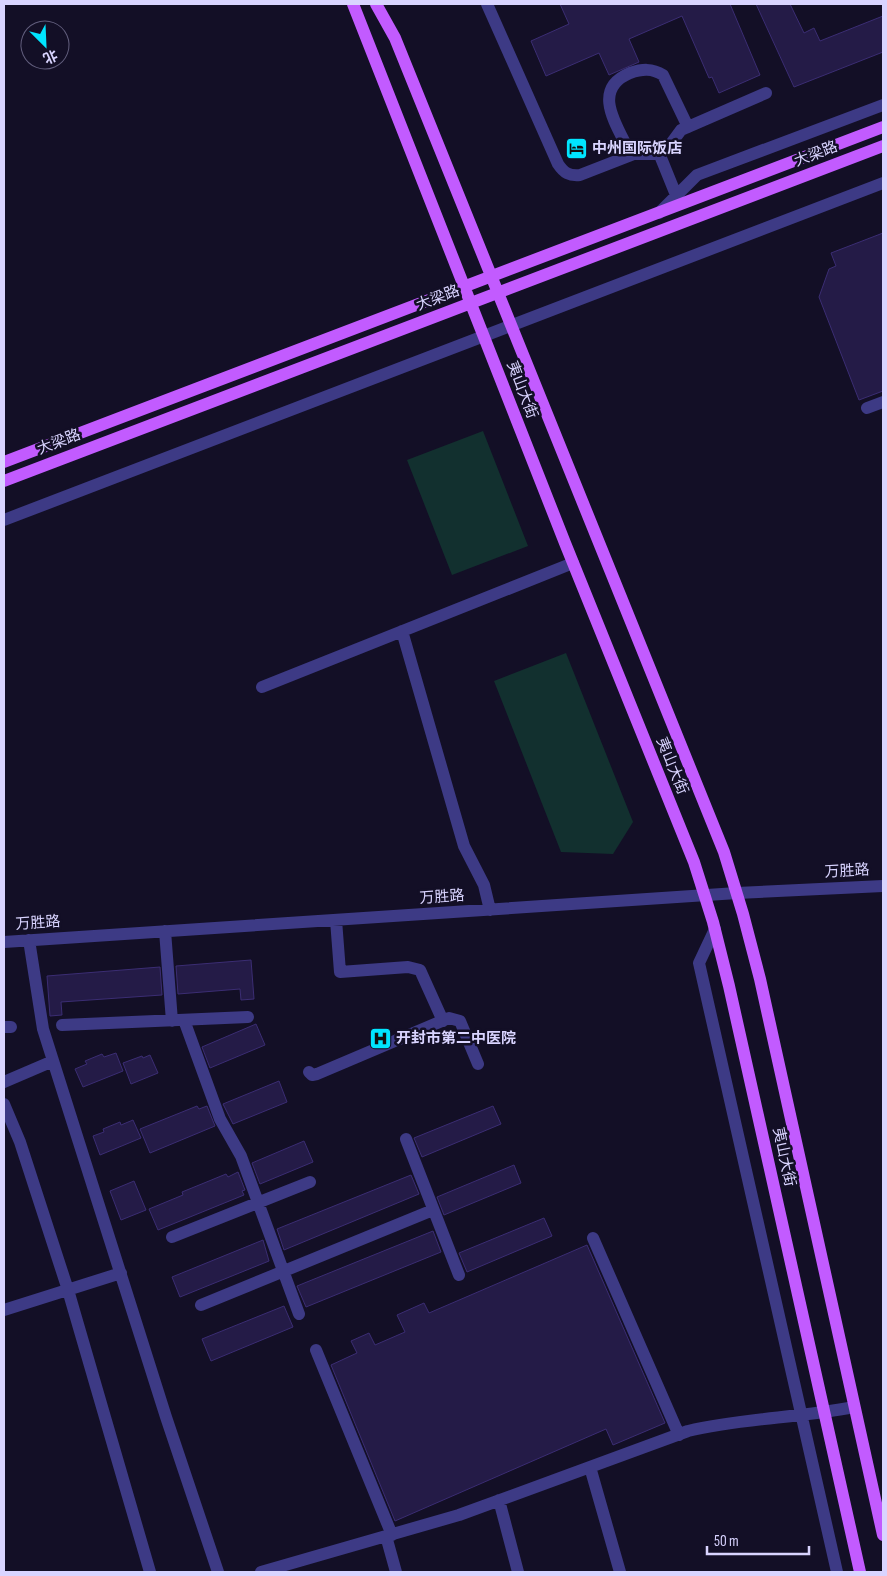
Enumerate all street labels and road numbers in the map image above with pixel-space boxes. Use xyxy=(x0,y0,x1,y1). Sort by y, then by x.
street label: 大梁路 xyxy=(792,137,840,171)
street label: 大梁路 xyxy=(414,281,462,315)
street label: 夷山大街 xyxy=(502,359,542,421)
street label: 大梁路 xyxy=(35,425,83,459)
street label: 夷山大街 xyxy=(652,735,692,797)
street label: 万胜路 xyxy=(824,860,870,882)
street label: 万胜路 xyxy=(419,886,465,908)
street label: 万胜路 xyxy=(15,912,61,934)
street label: 夷山大街 xyxy=(768,1126,800,1188)

